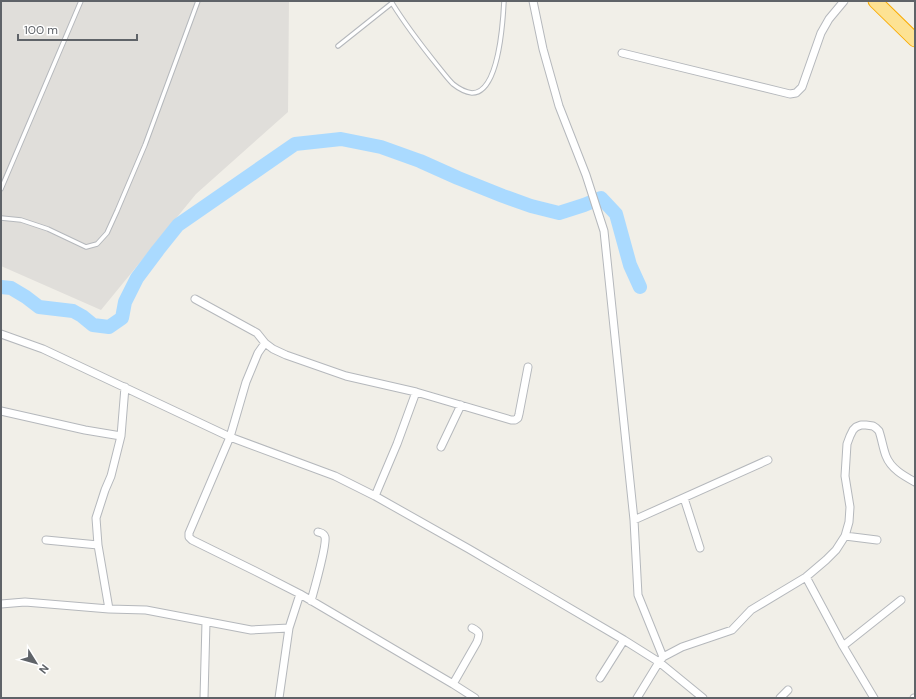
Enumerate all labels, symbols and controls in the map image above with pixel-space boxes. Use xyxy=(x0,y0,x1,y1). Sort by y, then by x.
scale bar xyxy=(18,16,137,42)
text: 100 m xyxy=(24,22,58,38)
north arrow xyxy=(16,643,56,683)
text: N xyxy=(36,662,52,676)

